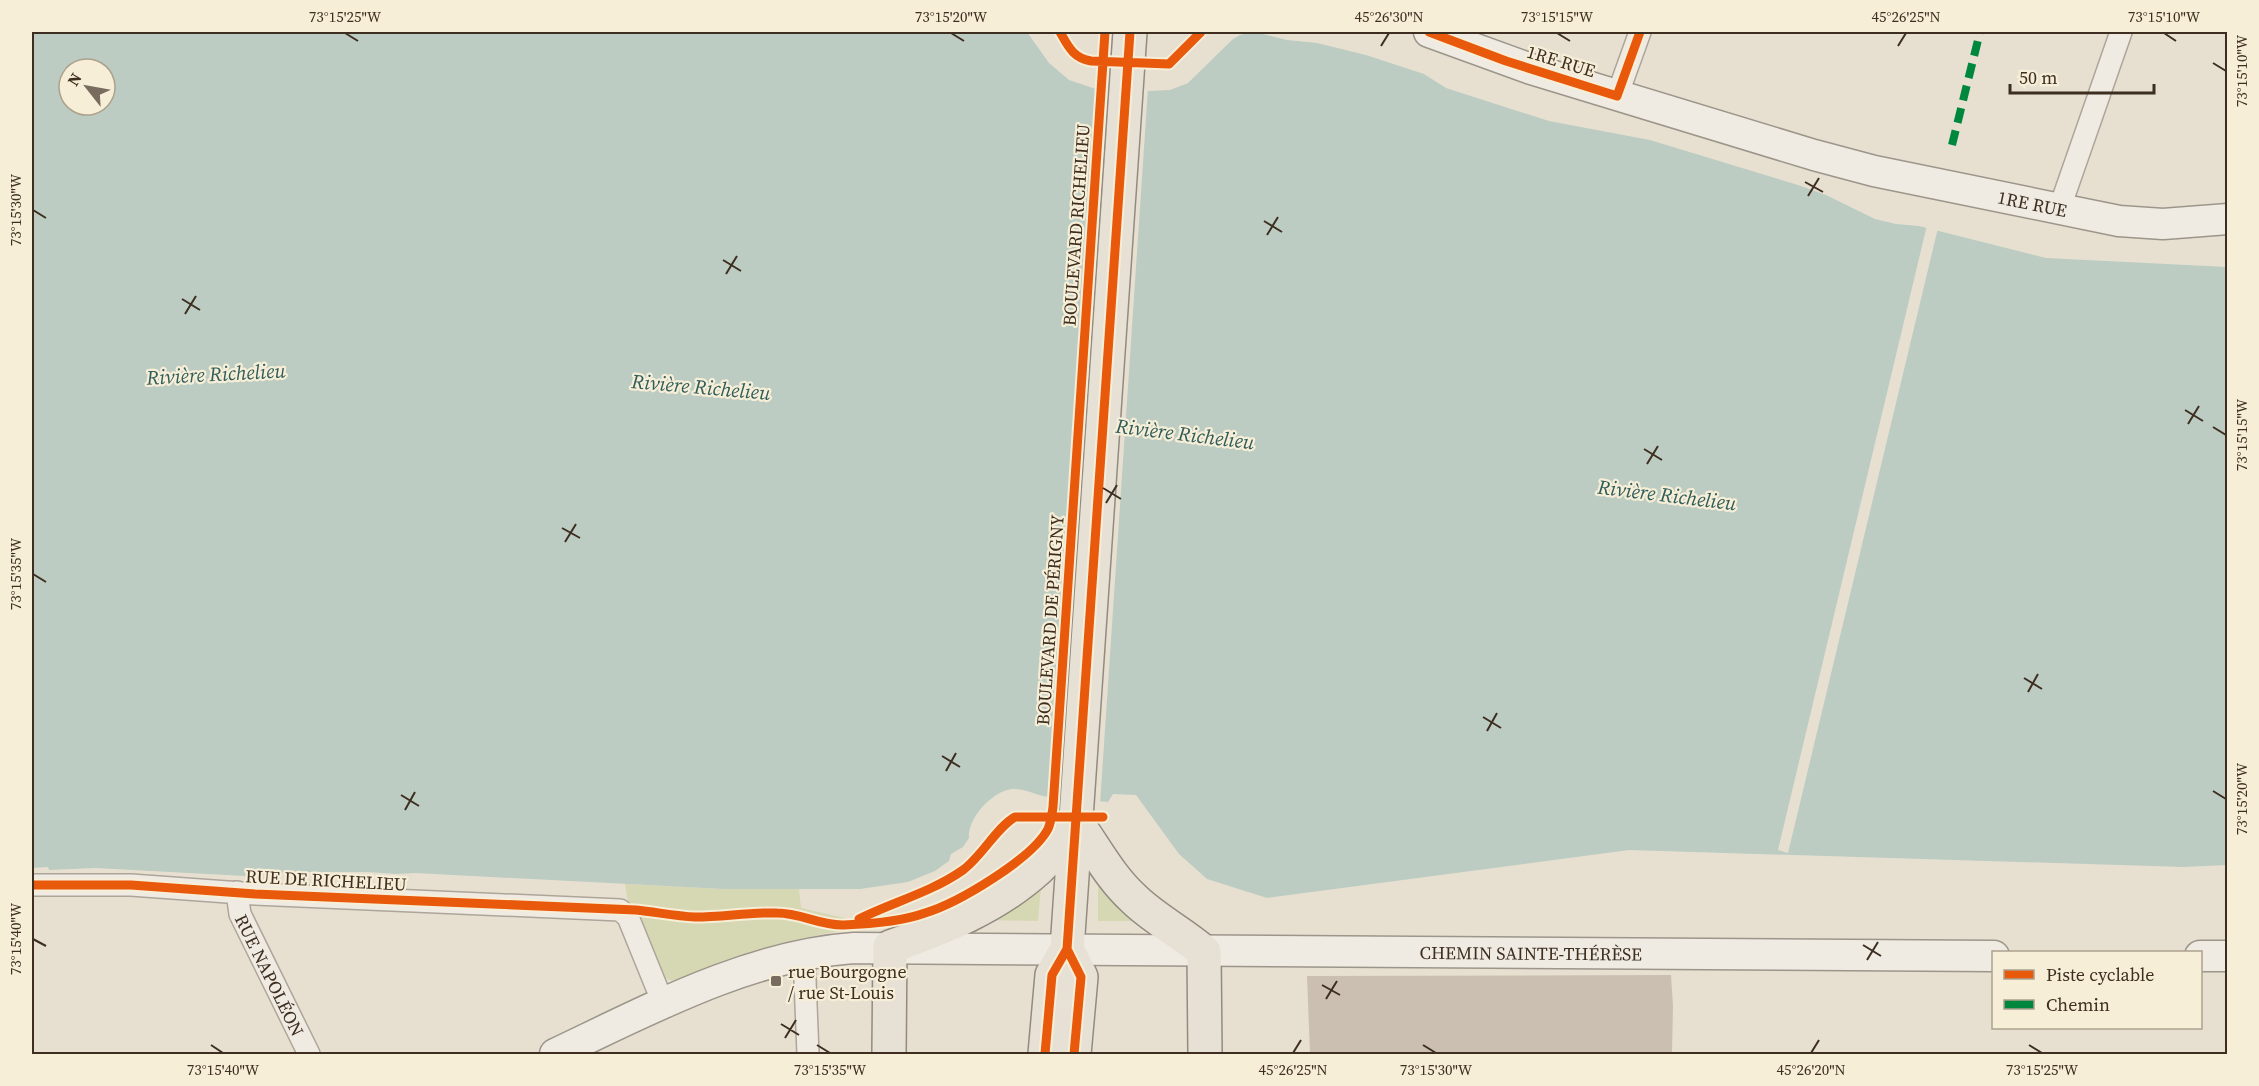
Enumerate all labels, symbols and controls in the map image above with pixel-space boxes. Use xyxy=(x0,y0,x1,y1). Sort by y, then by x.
text: 73°15'25"W xyxy=(309,6,382,27)
text: 73°15'20"W xyxy=(915,6,988,27)
text: 45°26'30"N xyxy=(1354,6,1424,27)
text: 73°15'15"W xyxy=(1521,6,1594,27)
text: 45°26'25"N xyxy=(1871,6,1941,27)
text: 73°15'10"W xyxy=(2128,6,2201,27)
text: 73°15'10"W xyxy=(2231,34,2252,107)
street label: 1RE RUE xyxy=(1524,39,1599,83)
north arrow xyxy=(57,57,117,117)
scale bar xyxy=(2010,57,2154,95)
text: 50 m xyxy=(2019,65,2057,90)
text: N xyxy=(62,68,87,90)
street label: BOULEVARD RICHELIEU xyxy=(1056,123,1096,327)
text: 73°15'30"W xyxy=(5,173,26,246)
street label: 1RE RUE xyxy=(1995,184,2070,223)
water label: Rivière Richelieu xyxy=(145,356,287,392)
water label: Rivière Richelieu xyxy=(629,367,772,407)
text: 73°15'15"W xyxy=(2231,398,2252,471)
water label: Rivière Richelieu xyxy=(1113,411,1256,456)
water label: Rivière Richelieu xyxy=(1595,472,1738,517)
street label: BOULEVARD DE PÉRIGNY xyxy=(1030,513,1070,726)
text: 73°15'35"W xyxy=(5,537,26,610)
text: 73°15'20"W xyxy=(2231,762,2252,835)
street label: RUE DE RICHELIEU xyxy=(245,863,407,897)
text: 73°15'40"W xyxy=(5,902,26,975)
street label: RUE NAPOLÉON xyxy=(229,910,311,1040)
street label: CHEMIN SAINTE-THÉRÈSE xyxy=(1420,939,1642,966)
legend xyxy=(1992,951,2202,1029)
place label: rue Bourgogne / rue St-Louis xyxy=(788,959,907,1005)
text: Piste cyclable xyxy=(2046,962,2155,987)
marker: rue Bourgogne / rue St-Louis xyxy=(769,974,783,988)
text: Chemin xyxy=(2046,992,2110,1017)
text: 73°15'40"W xyxy=(187,1059,260,1080)
text: 73°15'35"W xyxy=(794,1059,867,1080)
text: 45°26'25"N xyxy=(1258,1059,1328,1080)
text: 73°15'30"W xyxy=(1400,1059,1473,1080)
text: 45°26'20"N xyxy=(1776,1059,1846,1080)
text: 73°15'25"W xyxy=(2006,1059,2079,1080)

